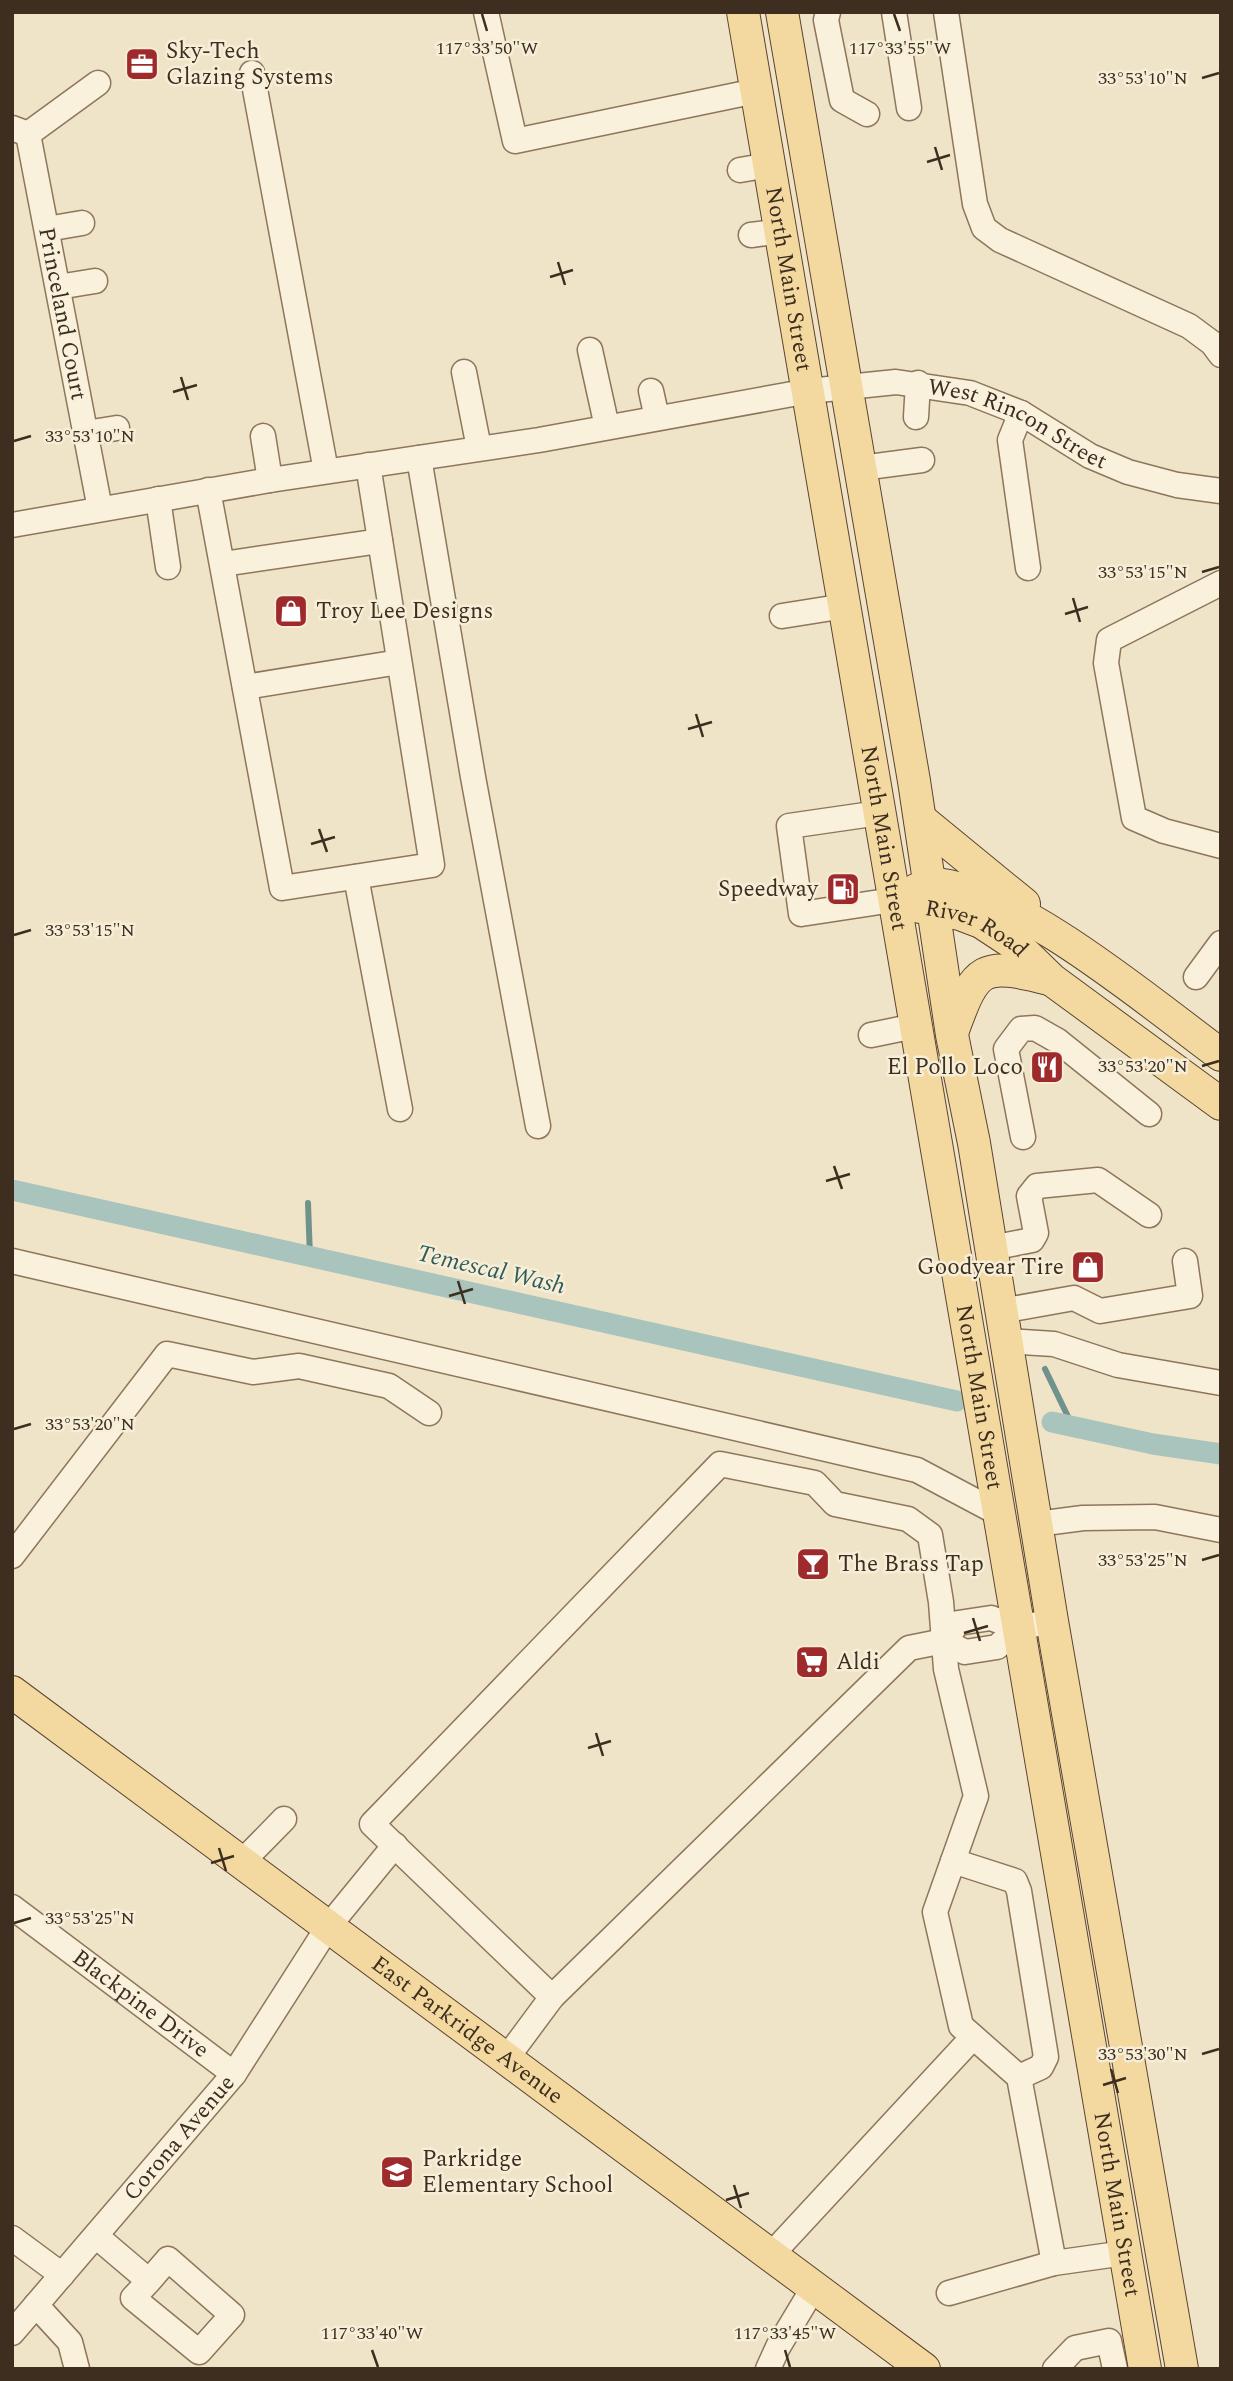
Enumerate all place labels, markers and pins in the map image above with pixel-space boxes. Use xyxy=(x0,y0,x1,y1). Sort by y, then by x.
place label: Sky-Tech Glazing Systems xyxy=(166,34,334,95)
office icon: Sky-Tech Glazing Systems xyxy=(123,45,161,83)
shop icon: Troy Lee Designs xyxy=(272,592,310,630)
place label: Troy Lee Designs xyxy=(316,594,493,629)
fuel station icon: Speedway xyxy=(824,870,862,908)
place label: Speedway xyxy=(718,872,819,907)
restaurant icon: El Pollo Loco xyxy=(1028,1048,1066,1086)
place label: El Pollo Loco xyxy=(887,1050,1023,1085)
shop icon: Goodyear Tire xyxy=(1069,1248,1107,1286)
place label: Goodyear Tire xyxy=(917,1250,1064,1285)
bar icon: The Brass Tap xyxy=(794,1545,832,1583)
place label: The Brass Tap xyxy=(838,1547,984,1582)
supermarket icon: Aldi xyxy=(793,1643,831,1681)
place label: Aldi xyxy=(836,1645,880,1680)
place label: Parkridge Elementary School xyxy=(422,2142,613,2203)
school or university icon: Parkridge Elementary School xyxy=(378,2153,416,2191)

